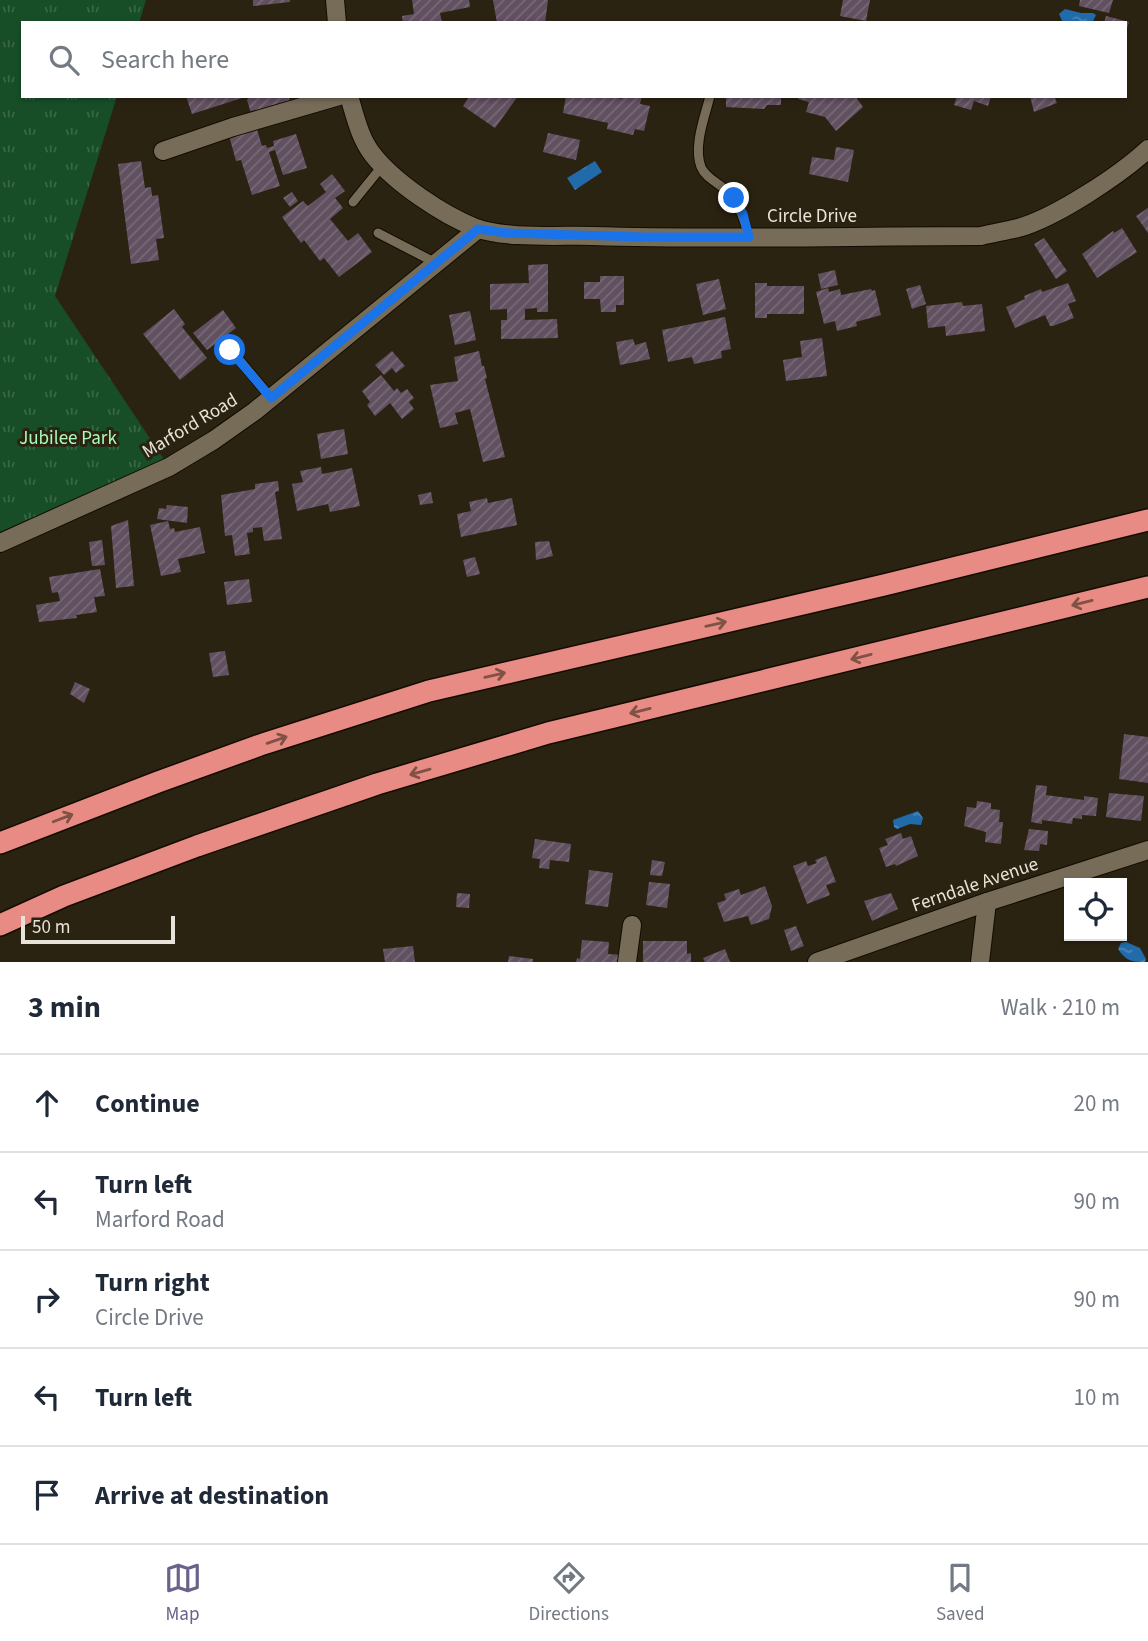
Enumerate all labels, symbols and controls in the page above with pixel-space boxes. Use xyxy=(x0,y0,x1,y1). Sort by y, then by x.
search box xyxy=(21,21,1127,98)
icon: search xyxy=(45,41,83,79)
text: Search here xyxy=(101,41,229,78)
route end xyxy=(718,182,749,213)
street label: Circle Drive xyxy=(767,203,857,230)
route start xyxy=(214,334,245,365)
street label: Marford Road xyxy=(137,387,243,465)
park label: Jubilee Park xyxy=(19,425,117,452)
one-way arrow xyxy=(1071,597,1094,610)
one-way arrow xyxy=(705,617,727,630)
one-way arrow xyxy=(850,651,873,664)
one-way arrow xyxy=(483,668,506,682)
one-way arrow xyxy=(629,705,652,718)
one-way arrow xyxy=(265,732,287,745)
one-way arrow xyxy=(410,766,432,779)
one-way arrow xyxy=(52,811,74,823)
street label: Ferndale Avenue xyxy=(908,851,1042,919)
map controls xyxy=(1064,878,1127,941)
button: locate xyxy=(1064,878,1127,941)
scale bar xyxy=(21,913,175,945)
text: 50 m xyxy=(32,914,70,941)
text: 3 min xyxy=(28,986,101,1029)
text: Walk · 210 m xyxy=(1001,991,1120,1024)
icon: ahead xyxy=(28,1084,66,1122)
text: Continue xyxy=(95,1085,200,1122)
text: 20 m xyxy=(1073,1087,1120,1120)
text: Turn left xyxy=(95,1166,192,1203)
icon: left xyxy=(28,1182,66,1220)
text: 90 m xyxy=(1073,1185,1120,1218)
text: Marford Road xyxy=(95,1203,225,1236)
text: Turn right xyxy=(95,1264,210,1301)
icon: right xyxy=(28,1280,66,1318)
text: 90 m xyxy=(1073,1283,1120,1316)
text: Circle Drive xyxy=(95,1301,204,1334)
icon: left xyxy=(28,1378,66,1416)
text: Turn left xyxy=(95,1379,192,1416)
text: 10 m xyxy=(1073,1381,1120,1414)
icon: arrive xyxy=(28,1476,66,1514)
text: Arrive at destination xyxy=(95,1477,329,1514)
tab: Map xyxy=(164,1559,202,1628)
tab: Directions xyxy=(529,1559,609,1628)
tab: Saved xyxy=(936,1559,984,1628)

